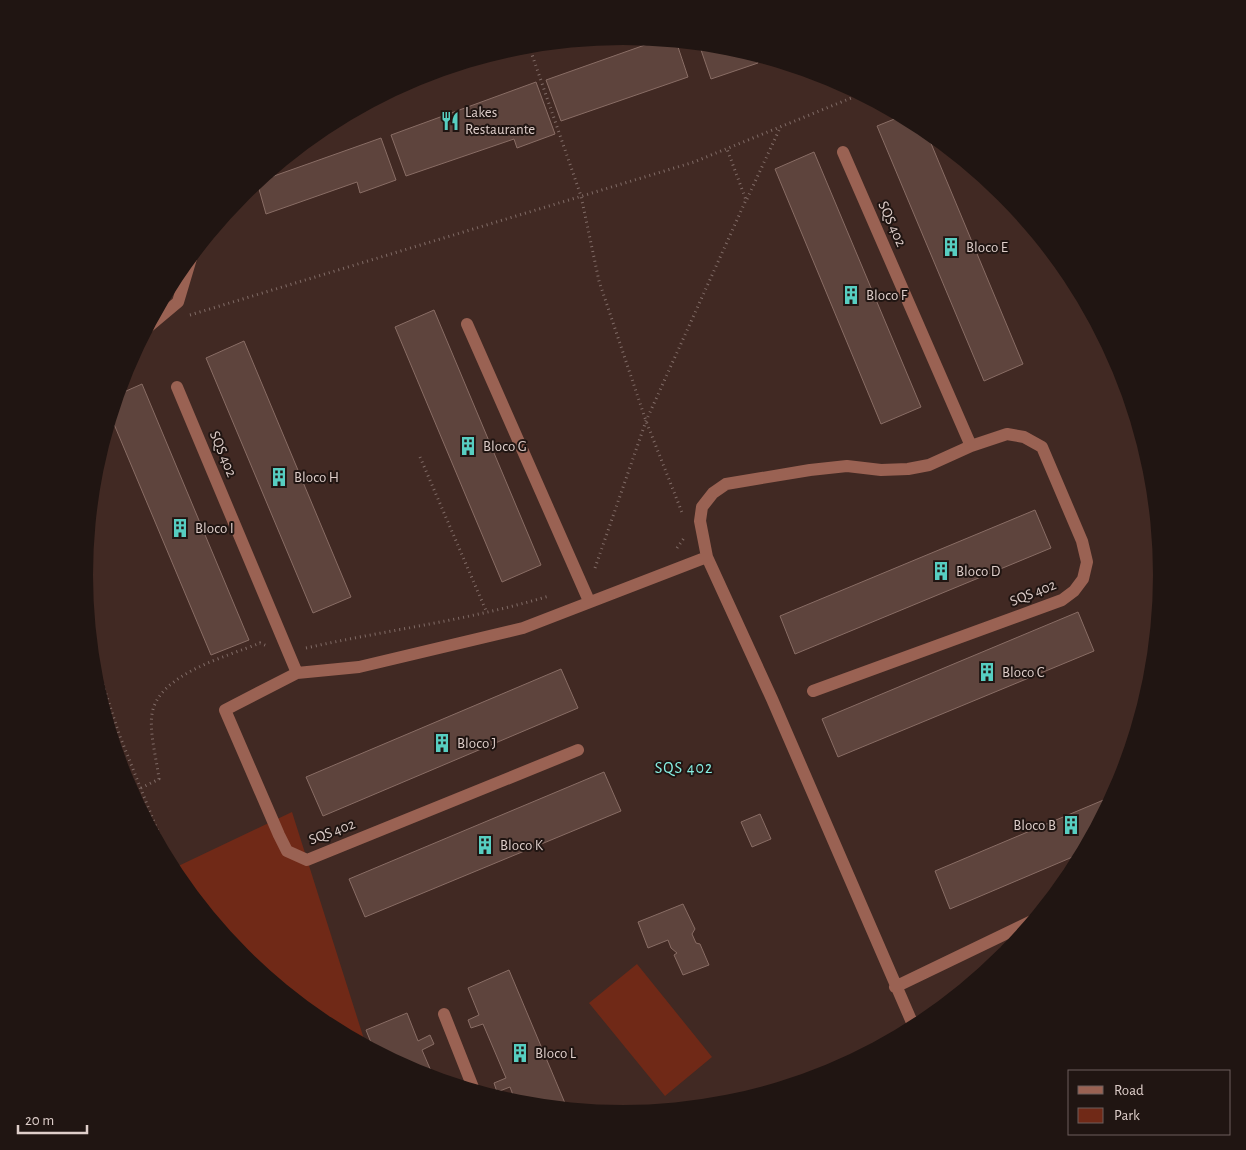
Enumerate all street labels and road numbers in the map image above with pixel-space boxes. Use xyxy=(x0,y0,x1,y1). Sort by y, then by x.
street label: SQS 402 xyxy=(875,199,909,249)
street label: SQS 402 xyxy=(207,429,239,479)
street label: SQS 402 xyxy=(1008,577,1058,609)
street label: SQS 402 xyxy=(307,816,357,848)

